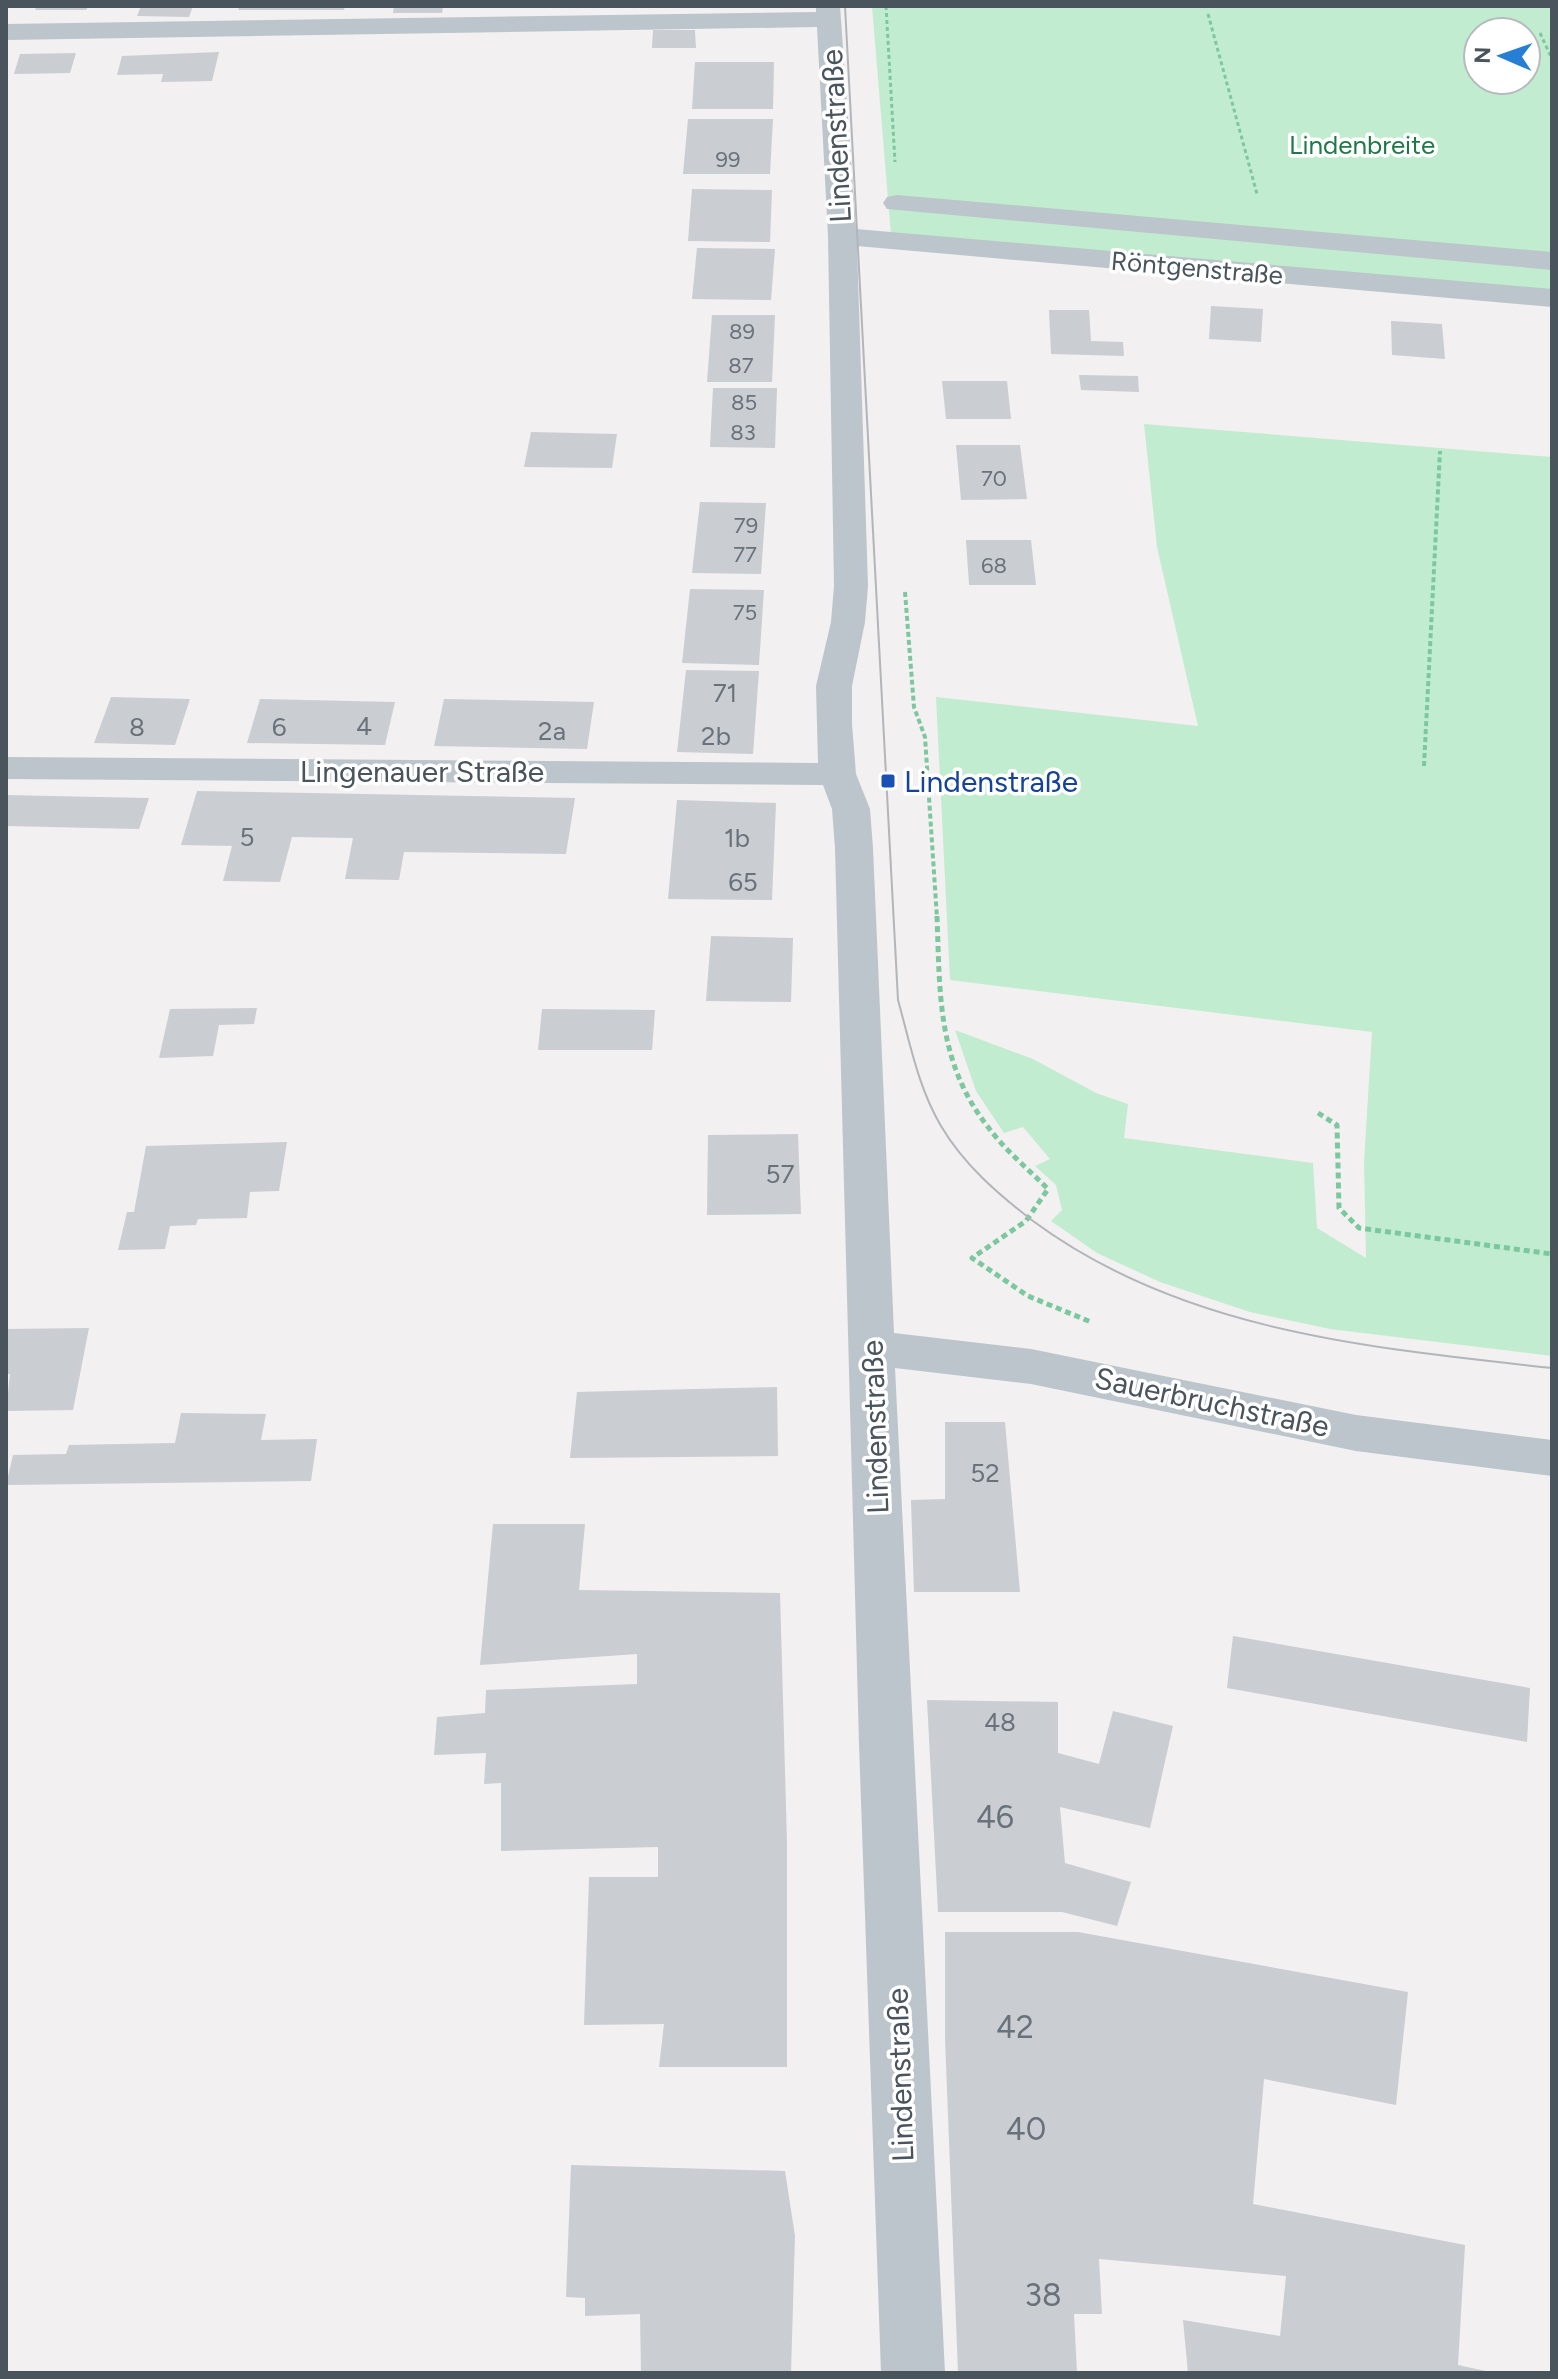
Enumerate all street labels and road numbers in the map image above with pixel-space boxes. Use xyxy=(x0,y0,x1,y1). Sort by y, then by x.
street label: Lindenstraße xyxy=(813,48,859,224)
street label: Röntgenstraße xyxy=(1110,245,1284,291)
street label: Lingenauer Straße xyxy=(300,753,544,790)
street label: Lindenstraße xyxy=(853,1339,897,1515)
street label: Sauerbruchstraße xyxy=(1092,1359,1332,1445)
street label: Lindenstraße xyxy=(878,1987,922,2163)

